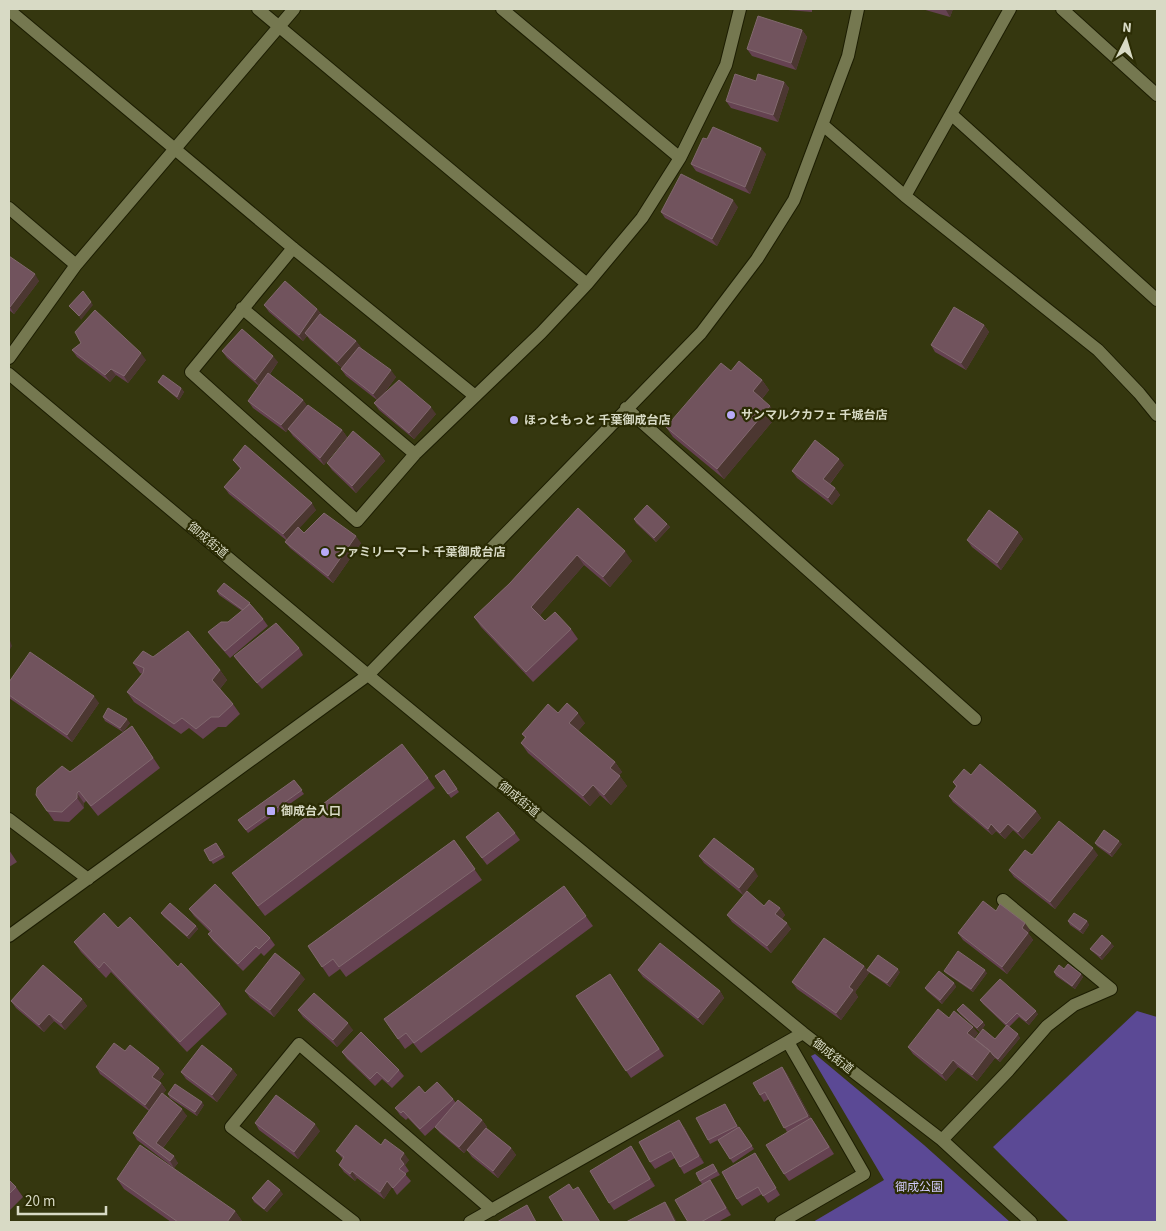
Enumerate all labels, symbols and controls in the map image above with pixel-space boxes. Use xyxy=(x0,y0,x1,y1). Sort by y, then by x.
north arrow xyxy=(1101,15,1151,65)
text: N xyxy=(1122,18,1133,38)
place label: サンマルクカフェ 千城台店 xyxy=(741,407,887,424)
marker: サンマルクカフェ 千城台店 xyxy=(725,409,737,421)
place label: ほっともっと 千葉御成台店 xyxy=(524,412,670,429)
marker: ほっともっと 千葉御成台店 xyxy=(508,414,520,426)
street label: 御成街道 xyxy=(184,518,232,562)
place label: ファミリーマート 千葉御成台店 xyxy=(335,544,505,561)
marker: ファミリーマート 千葉御成台店 xyxy=(319,546,331,558)
street label: 御成街道 xyxy=(495,778,543,821)
place label: 御成台入口 xyxy=(281,803,341,820)
marker: 御成台入口 xyxy=(265,805,277,817)
street label: 御成街道 xyxy=(809,1035,857,1078)
park label: 御成公園 xyxy=(895,1179,943,1196)
scale bar xyxy=(18,1184,105,1216)
text: 20 m xyxy=(25,1191,55,1212)

